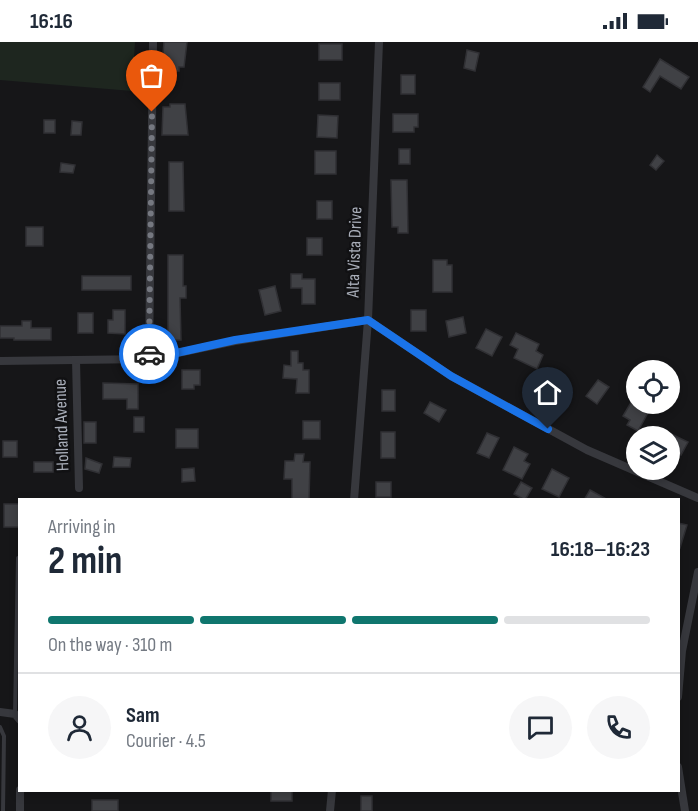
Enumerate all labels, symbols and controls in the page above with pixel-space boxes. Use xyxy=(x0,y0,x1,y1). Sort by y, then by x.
text: 16:16 xyxy=(30,8,73,35)
pin xyxy=(126,50,177,112)
icon: bag xyxy=(135,59,168,92)
street label: Alta Vista Drive xyxy=(342,206,367,299)
courier xyxy=(119,324,179,384)
icon: car xyxy=(133,338,166,371)
map controls xyxy=(626,360,680,480)
button: locate xyxy=(626,360,680,414)
pin xyxy=(522,367,573,429)
icon: home xyxy=(531,376,564,409)
street label: Holland Avenue xyxy=(49,378,74,471)
button: layers xyxy=(626,426,680,480)
text: Arriving in xyxy=(48,515,116,539)
text: 16:18–16:23 xyxy=(551,536,650,563)
text: 2 min xyxy=(48,538,122,585)
text: On the way · 310 m xyxy=(48,633,172,657)
button: person xyxy=(48,696,111,759)
button: chat xyxy=(509,696,572,759)
button: phone xyxy=(587,696,650,759)
text: Sam xyxy=(126,702,160,729)
text: Courier · 4.5 xyxy=(126,729,206,753)

